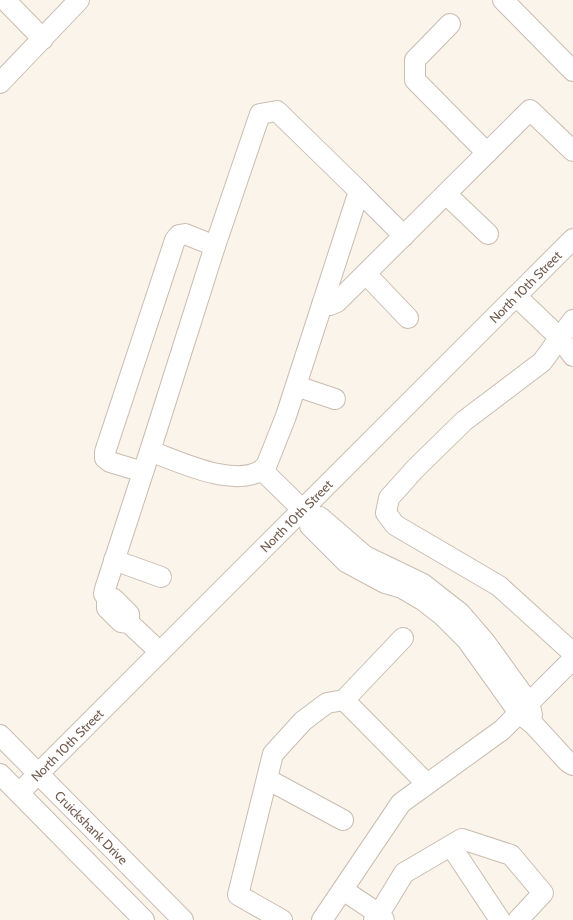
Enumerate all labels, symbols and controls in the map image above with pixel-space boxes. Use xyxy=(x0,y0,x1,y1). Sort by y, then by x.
street label: North 10th Street xyxy=(486,247,565,326)
street label: North 10th Street xyxy=(257,476,336,555)
street label: North 10th Street xyxy=(28,705,107,784)
street label: Cruickshank Drive xyxy=(52,787,132,868)

